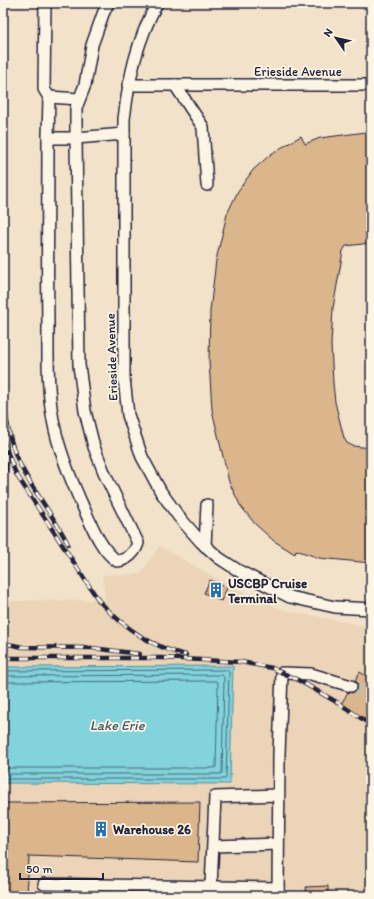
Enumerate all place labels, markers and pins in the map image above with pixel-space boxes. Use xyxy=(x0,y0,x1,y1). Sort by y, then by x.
place label: USCBP Cruise Terminal xyxy=(227,576,307,606)
building icon: USCBP Cruise Terminal xyxy=(207,581,225,599)
building icon: Warehouse 26 xyxy=(92,820,110,838)
place label: Warehouse 26 xyxy=(113,822,191,837)

